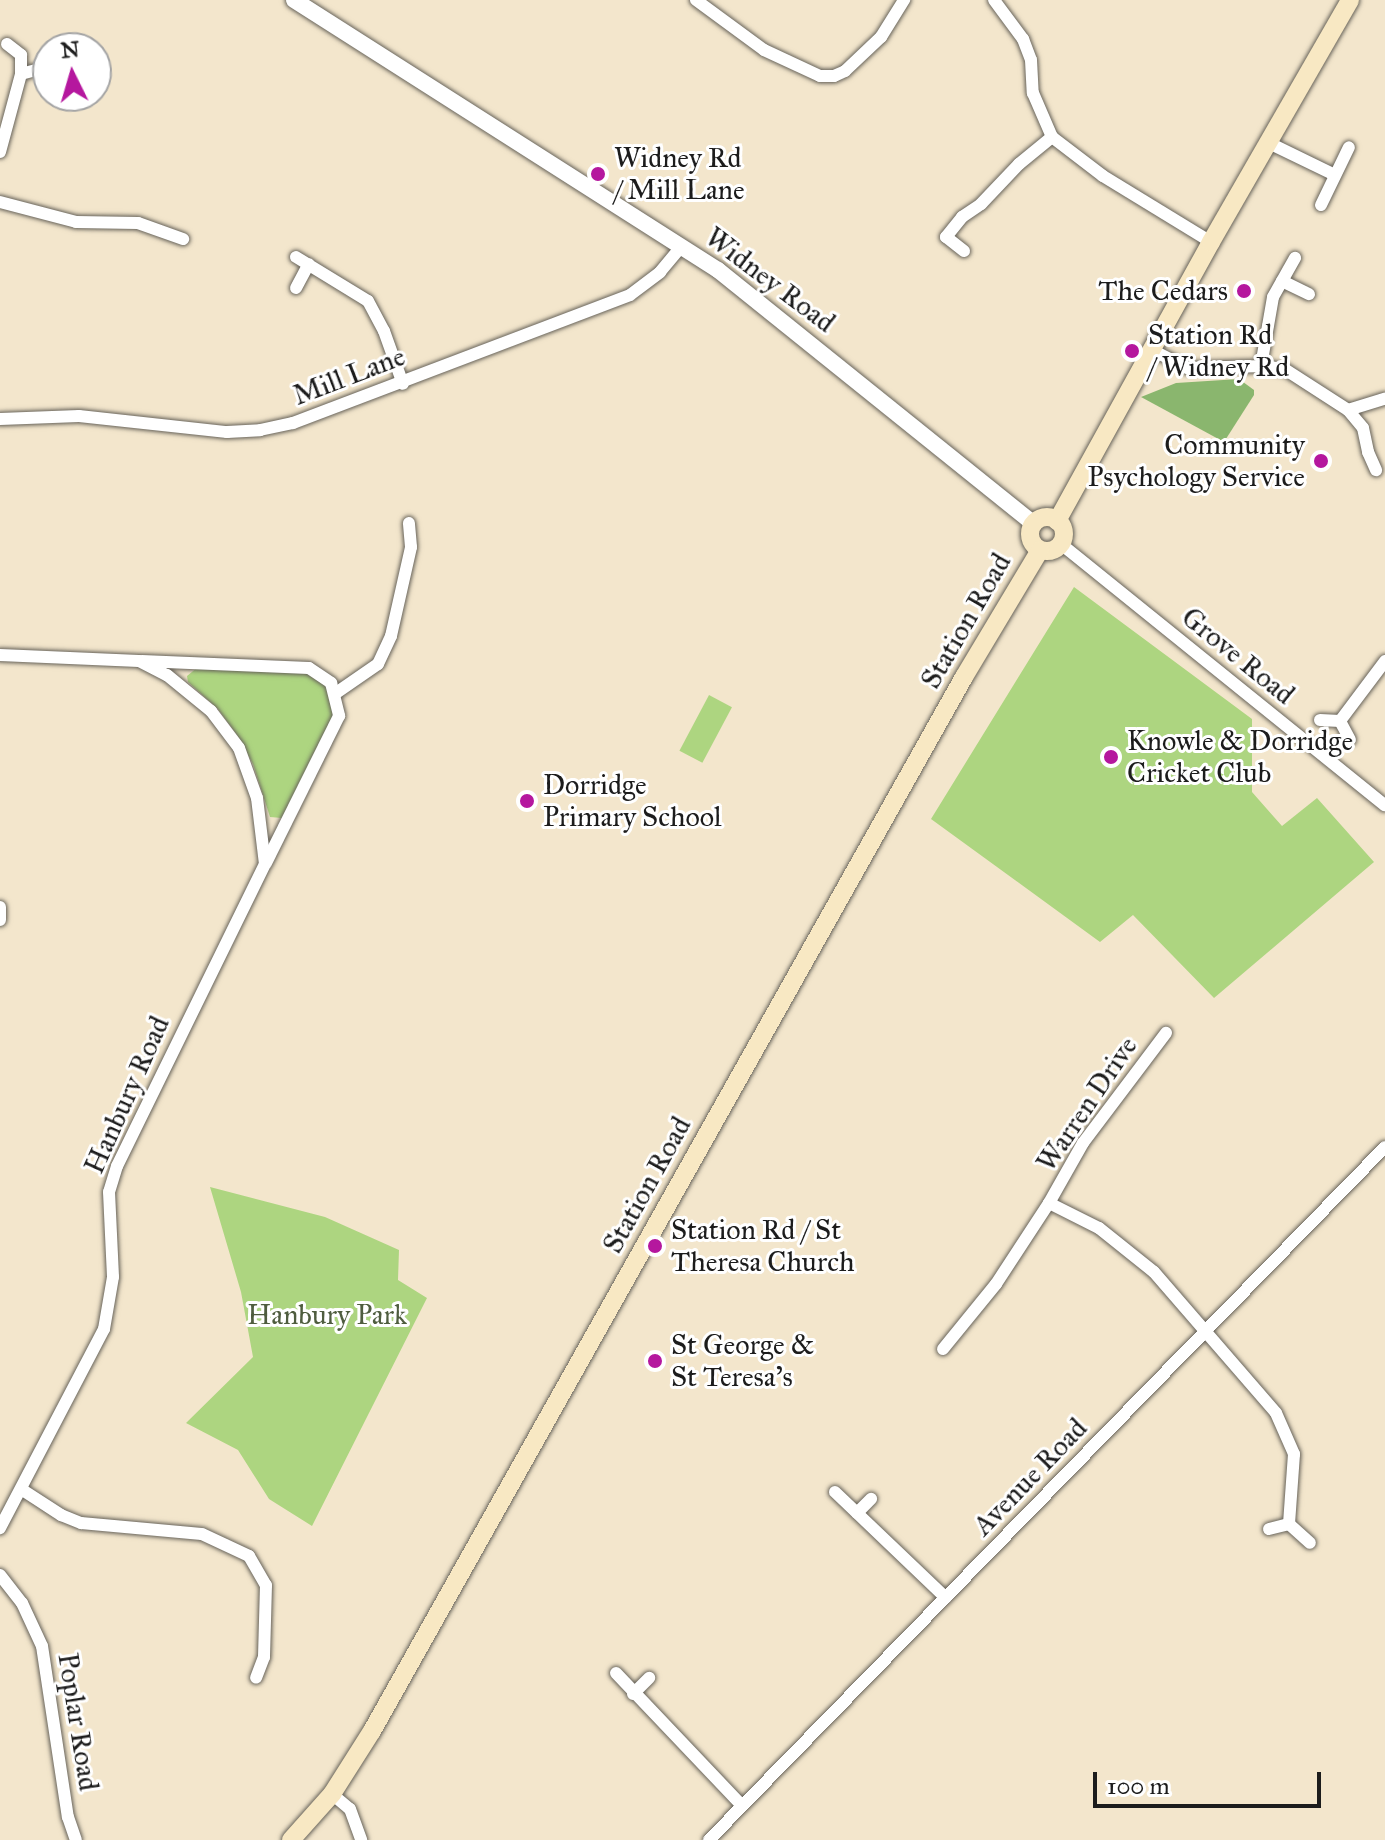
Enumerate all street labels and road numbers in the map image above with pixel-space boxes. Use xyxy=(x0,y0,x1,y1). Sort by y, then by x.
street label: Widney Road xyxy=(699,220,841,340)
street label: Mill Lane xyxy=(288,339,410,413)
street label: Station Road xyxy=(914,547,1018,695)
street label: Grove Road xyxy=(1175,600,1301,712)
street label: Hanbury Road xyxy=(77,1011,177,1179)
street label: Warren Drive xyxy=(1030,1030,1144,1178)
street label: Station Road xyxy=(596,1111,698,1259)
street label: Avenue Road xyxy=(966,1411,1094,1543)
street label: Poplar Road xyxy=(51,1651,105,1793)

